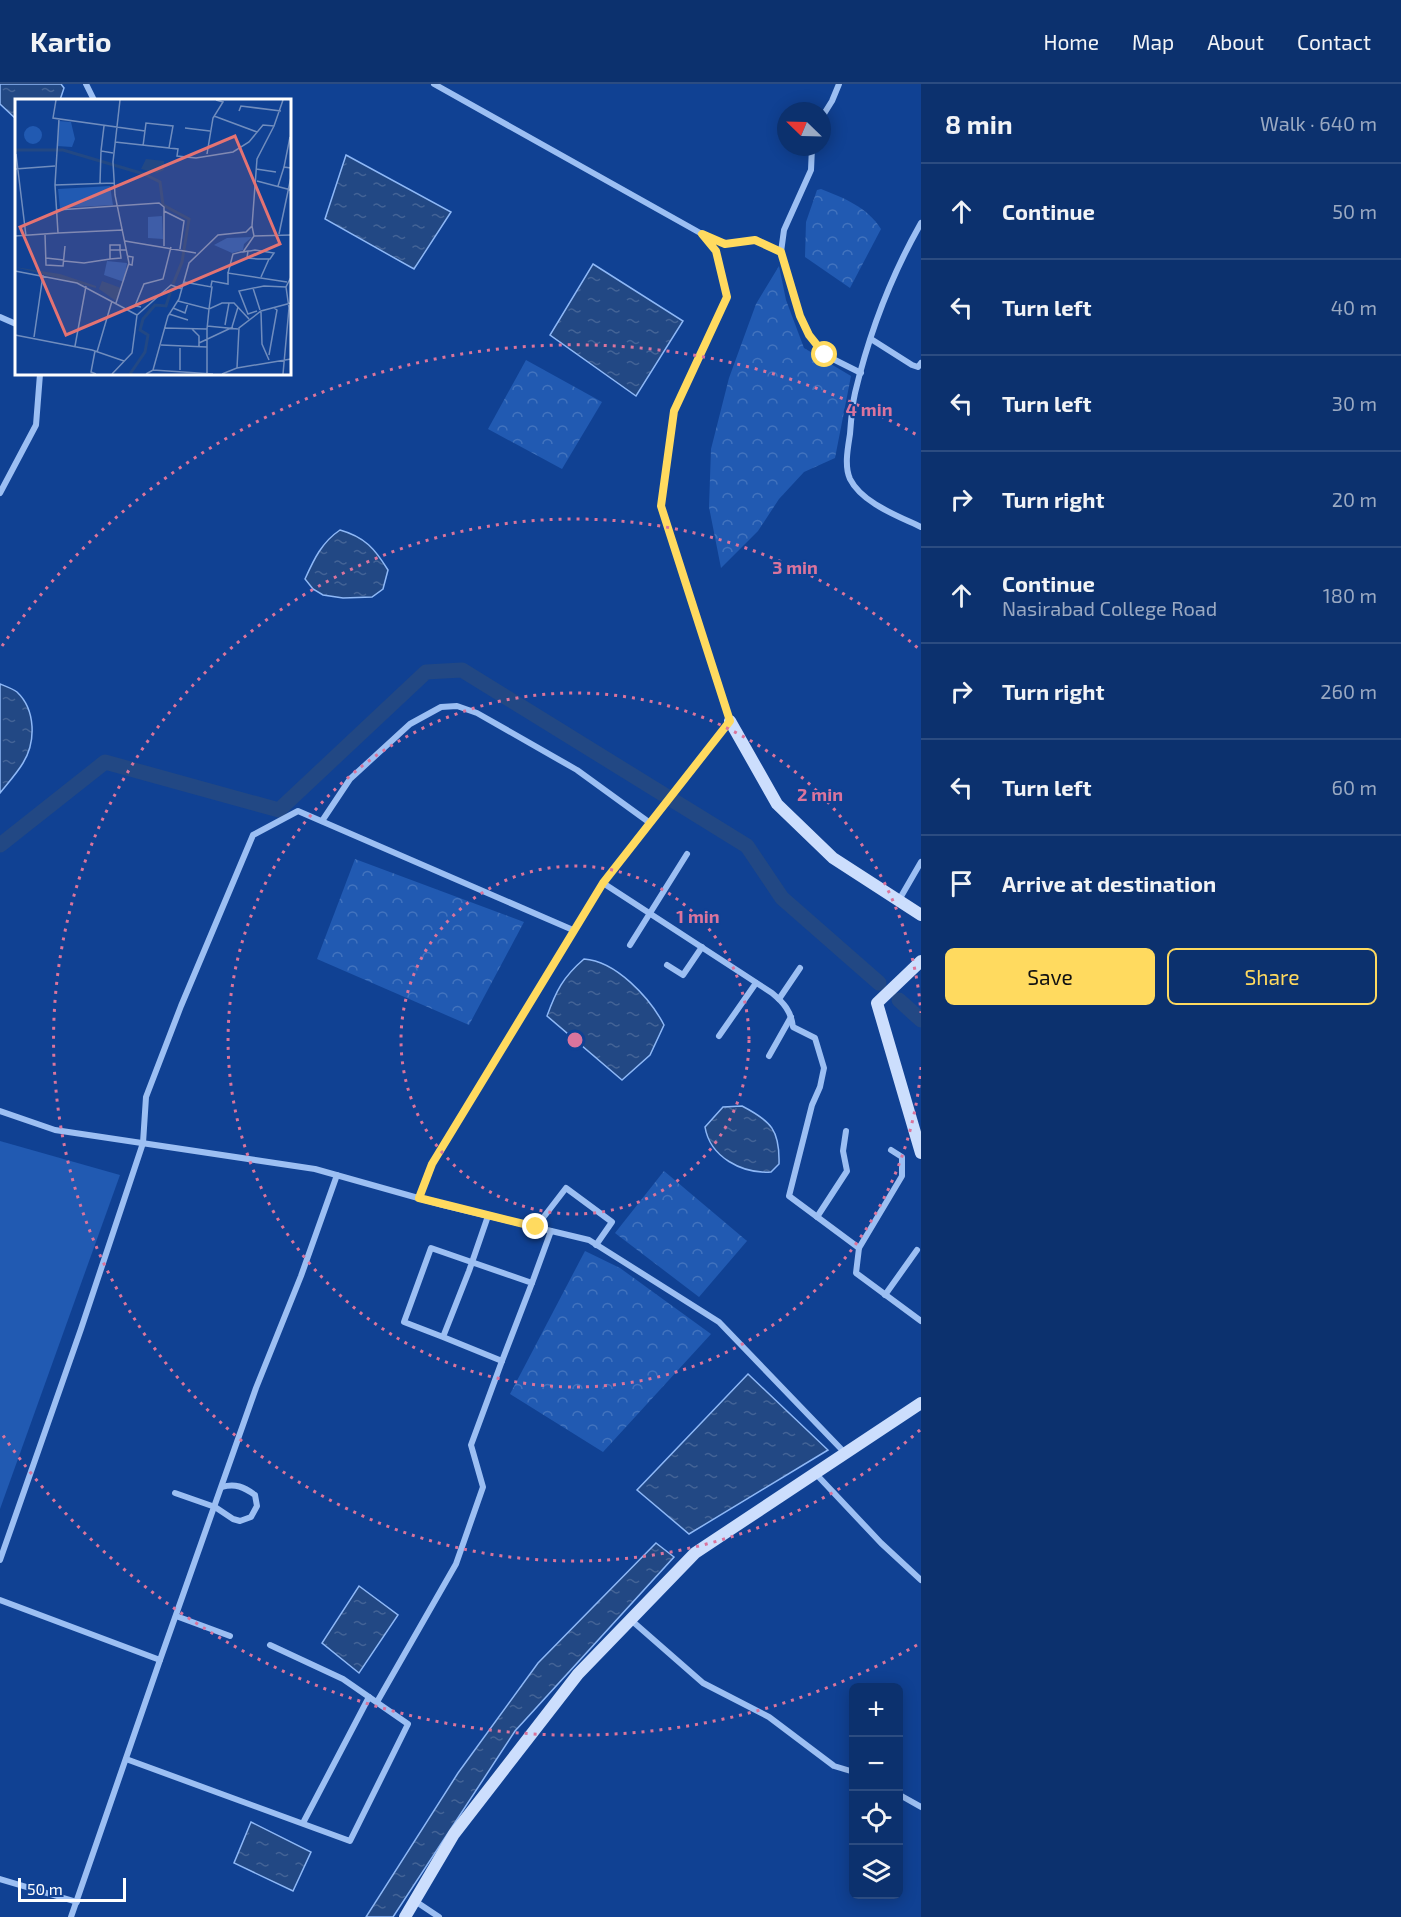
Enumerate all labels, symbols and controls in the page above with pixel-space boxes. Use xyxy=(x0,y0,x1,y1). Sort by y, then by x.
text: Kartio xyxy=(30,24,111,58)
text: Home xyxy=(1043,29,1099,54)
text: Map xyxy=(1132,29,1174,54)
text: About xyxy=(1207,29,1264,54)
text: Contact xyxy=(1297,29,1371,54)
inset map xyxy=(15,99,291,375)
north arrow xyxy=(777,102,831,156)
text: 8 min xyxy=(945,108,1013,139)
text: Walk · 640 m xyxy=(1260,111,1377,135)
icon: ahead xyxy=(945,195,978,228)
text: Continue xyxy=(1002,198,1095,224)
text: 50 m xyxy=(1332,199,1377,223)
icon: left xyxy=(945,291,978,324)
text: Turn left xyxy=(1002,294,1091,320)
text: 40 m xyxy=(1331,295,1377,319)
route start xyxy=(811,341,837,367)
icon: left xyxy=(945,387,978,420)
text: Turn left xyxy=(1002,390,1091,416)
text: 30 m xyxy=(1332,391,1377,415)
text: 4 min xyxy=(846,398,893,420)
icon: right xyxy=(945,483,978,516)
text: Turn right xyxy=(1002,486,1104,512)
text: 20 m xyxy=(1332,487,1377,511)
text: 3 min xyxy=(772,556,818,578)
text: Continue xyxy=(1002,570,1095,596)
icon: ahead xyxy=(945,579,978,612)
text: 180 m xyxy=(1323,583,1377,607)
text: Nasirabad College Road xyxy=(1002,596,1217,620)
icon: right xyxy=(945,675,978,708)
text: Turn right xyxy=(1002,678,1104,704)
text: 260 m xyxy=(1320,679,1377,703)
icon: left xyxy=(945,771,978,804)
text: Turn left xyxy=(1002,774,1091,800)
text: 60 m xyxy=(1332,775,1377,799)
text: 2 min xyxy=(797,783,843,805)
icon: arrive xyxy=(945,867,978,900)
text: Arrive at destination xyxy=(1002,870,1216,896)
text: 1 min xyxy=(676,905,720,927)
button: Save xyxy=(945,948,1155,1005)
button: Share xyxy=(1167,948,1377,1005)
centre of rings xyxy=(565,1030,585,1050)
route end xyxy=(522,1213,548,1239)
map controls xyxy=(849,1683,903,1899)
button: + xyxy=(849,1683,903,1737)
button: − xyxy=(849,1737,903,1791)
button: locate xyxy=(849,1791,903,1845)
button: layers xyxy=(849,1845,903,1899)
scale bar xyxy=(18,1875,126,1902)
text: 50 m xyxy=(27,1879,63,1898)

